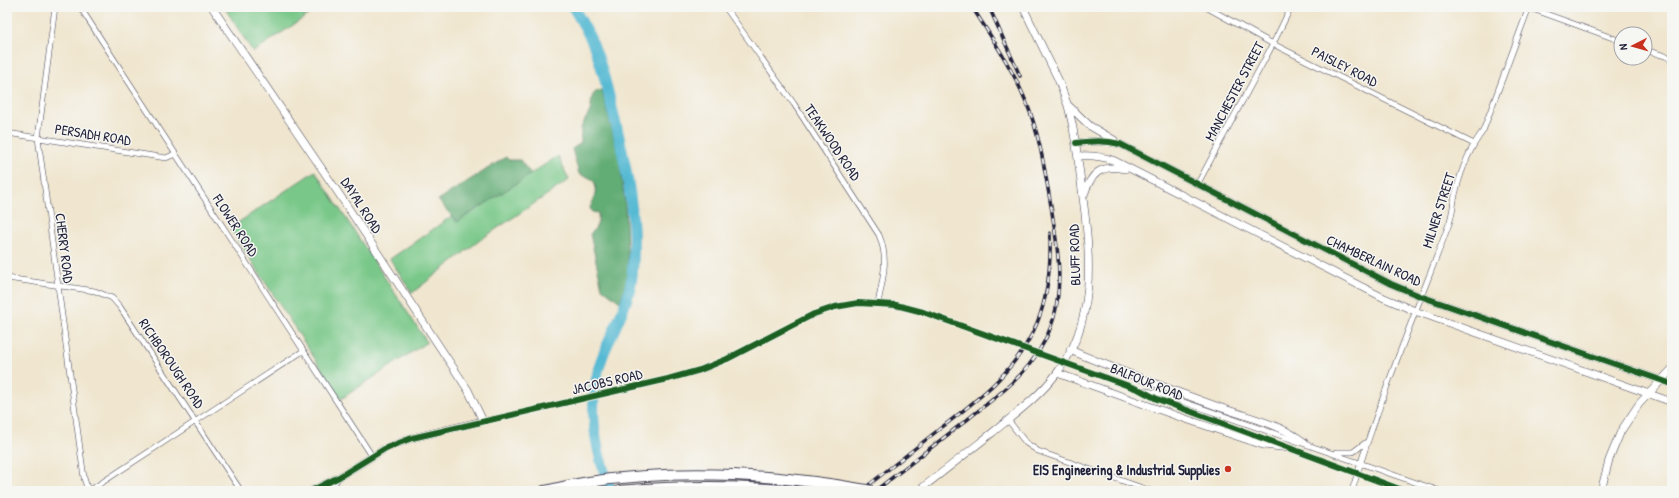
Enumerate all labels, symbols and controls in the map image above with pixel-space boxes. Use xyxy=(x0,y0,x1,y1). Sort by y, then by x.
north arrow xyxy=(1613,26,1653,66)
street label: MANCHESTER STREET xyxy=(1200,38,1268,144)
street label: PAISLEY ROAD xyxy=(1309,41,1382,91)
text: N xyxy=(1616,43,1630,51)
street label: TEAKWOOD ROAD xyxy=(800,100,866,184)
street label: PERSADH ROAD xyxy=(54,119,133,149)
street label: MILNER STREET xyxy=(1417,169,1459,250)
street label: DAYAL ROAD xyxy=(337,174,387,237)
street label: FLOWER ROAD xyxy=(208,190,263,260)
street label: CHERRY ROAD xyxy=(51,212,79,284)
street label: BLUFF ROAD xyxy=(1063,224,1085,286)
street label: CHAMBERLAIN ROAD xyxy=(1323,230,1425,290)
street label: RICHBOROUGH ROAD xyxy=(135,314,209,412)
street label: BALFOUR ROAD xyxy=(1108,358,1187,404)
street label: JACOBS ROAD xyxy=(570,364,644,398)
place label: EIS Engineering & Industrial Supplies xyxy=(1033,460,1221,481)
marker: EIS Engineering & Industrial Supplies xyxy=(1223,464,1233,474)

